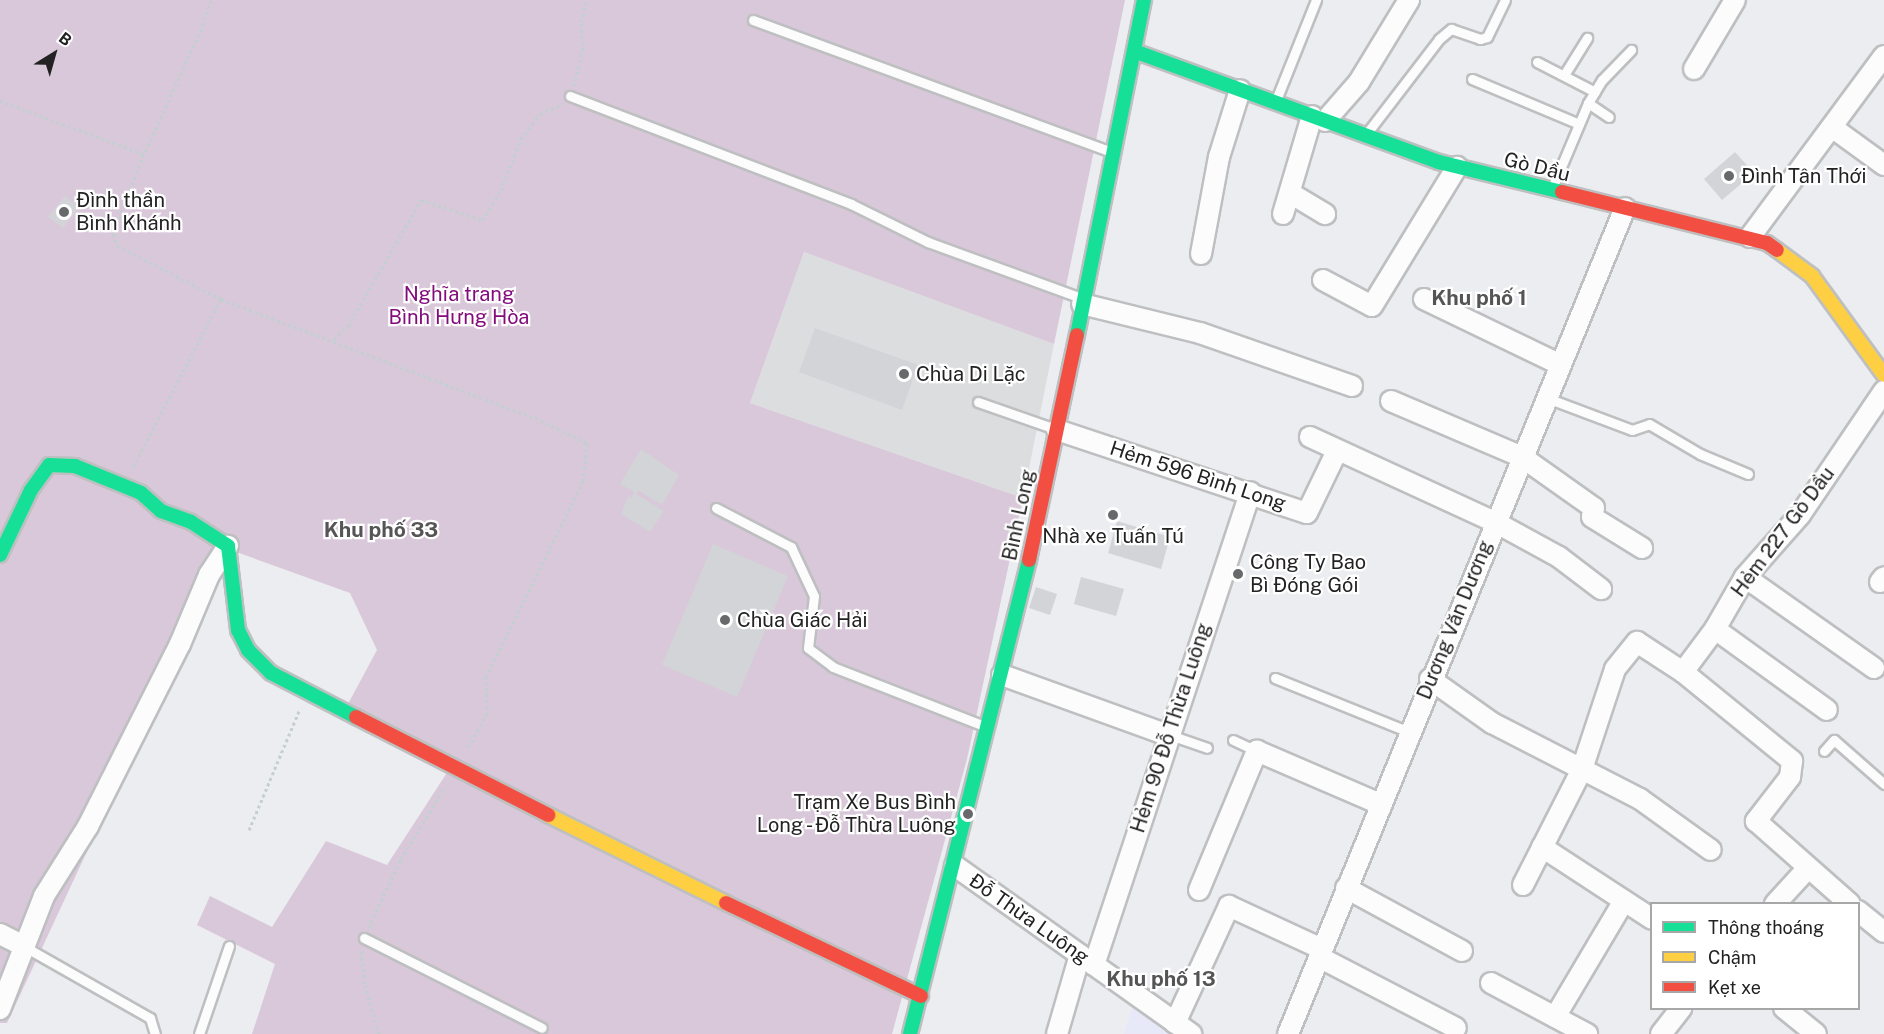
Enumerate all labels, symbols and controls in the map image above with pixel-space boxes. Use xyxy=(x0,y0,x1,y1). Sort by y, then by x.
north arrow xyxy=(24,24,84,84)
text: B xyxy=(55,28,75,50)
street label: Gò Dầu xyxy=(1501,147,1573,187)
place label: Đình Tân Thới xyxy=(1741,164,1867,188)
marker: Đình Tân Thới xyxy=(1722,169,1736,183)
place label: Đình thần Bình Khánh xyxy=(76,189,182,236)
marker: Đình thần Bình Khánh xyxy=(57,205,71,219)
park label: Nghĩa trang Bình Hưng Hòa xyxy=(389,283,529,330)
district label: Khu phố 1 xyxy=(1431,285,1527,311)
place label: Chùa Di Lặc xyxy=(916,362,1026,386)
marker: Chùa Di Lặc xyxy=(897,367,911,381)
street label: Hẻm 596 Bình Long xyxy=(1107,436,1289,516)
street label: Hẻm 227 Gò Dầu xyxy=(1726,462,1840,602)
street label: Bình Long xyxy=(998,467,1040,563)
marker: Nhà xe Tuấn Tú xyxy=(1106,508,1120,522)
district label: Khu phố 33 xyxy=(324,517,438,543)
place label: Nhà xe Tuấn Tú xyxy=(1042,524,1184,548)
street label: Dương Văn Dương xyxy=(1412,537,1498,703)
place label: Công Ty Bao Bì Đóng Gói xyxy=(1250,550,1366,597)
marker: Công Ty Bao Bì Đóng Gói xyxy=(1231,567,1245,581)
place label: Chùa Giác Hải xyxy=(737,608,867,632)
marker: Chùa Giác Hải xyxy=(718,613,732,627)
street label: Hẻm 90 Đỗ Thừa Luông xyxy=(1126,620,1216,836)
place label: Trạm Xe Bus Bình Long - Đỗ Thừa Luông xyxy=(751,790,956,837)
marker: Trạm Xe Bus Bình Long - Đỗ Thừa Luông xyxy=(961,807,975,821)
street label: Đỗ Thừa Luông xyxy=(964,869,1094,969)
legend xyxy=(1650,902,1860,1010)
text: Thông thoáng xyxy=(1708,917,1824,938)
text: Chậm xyxy=(1708,947,1756,968)
district label: Khu phố 13 xyxy=(1106,966,1216,992)
text: Kẹt xe xyxy=(1708,977,1761,998)

